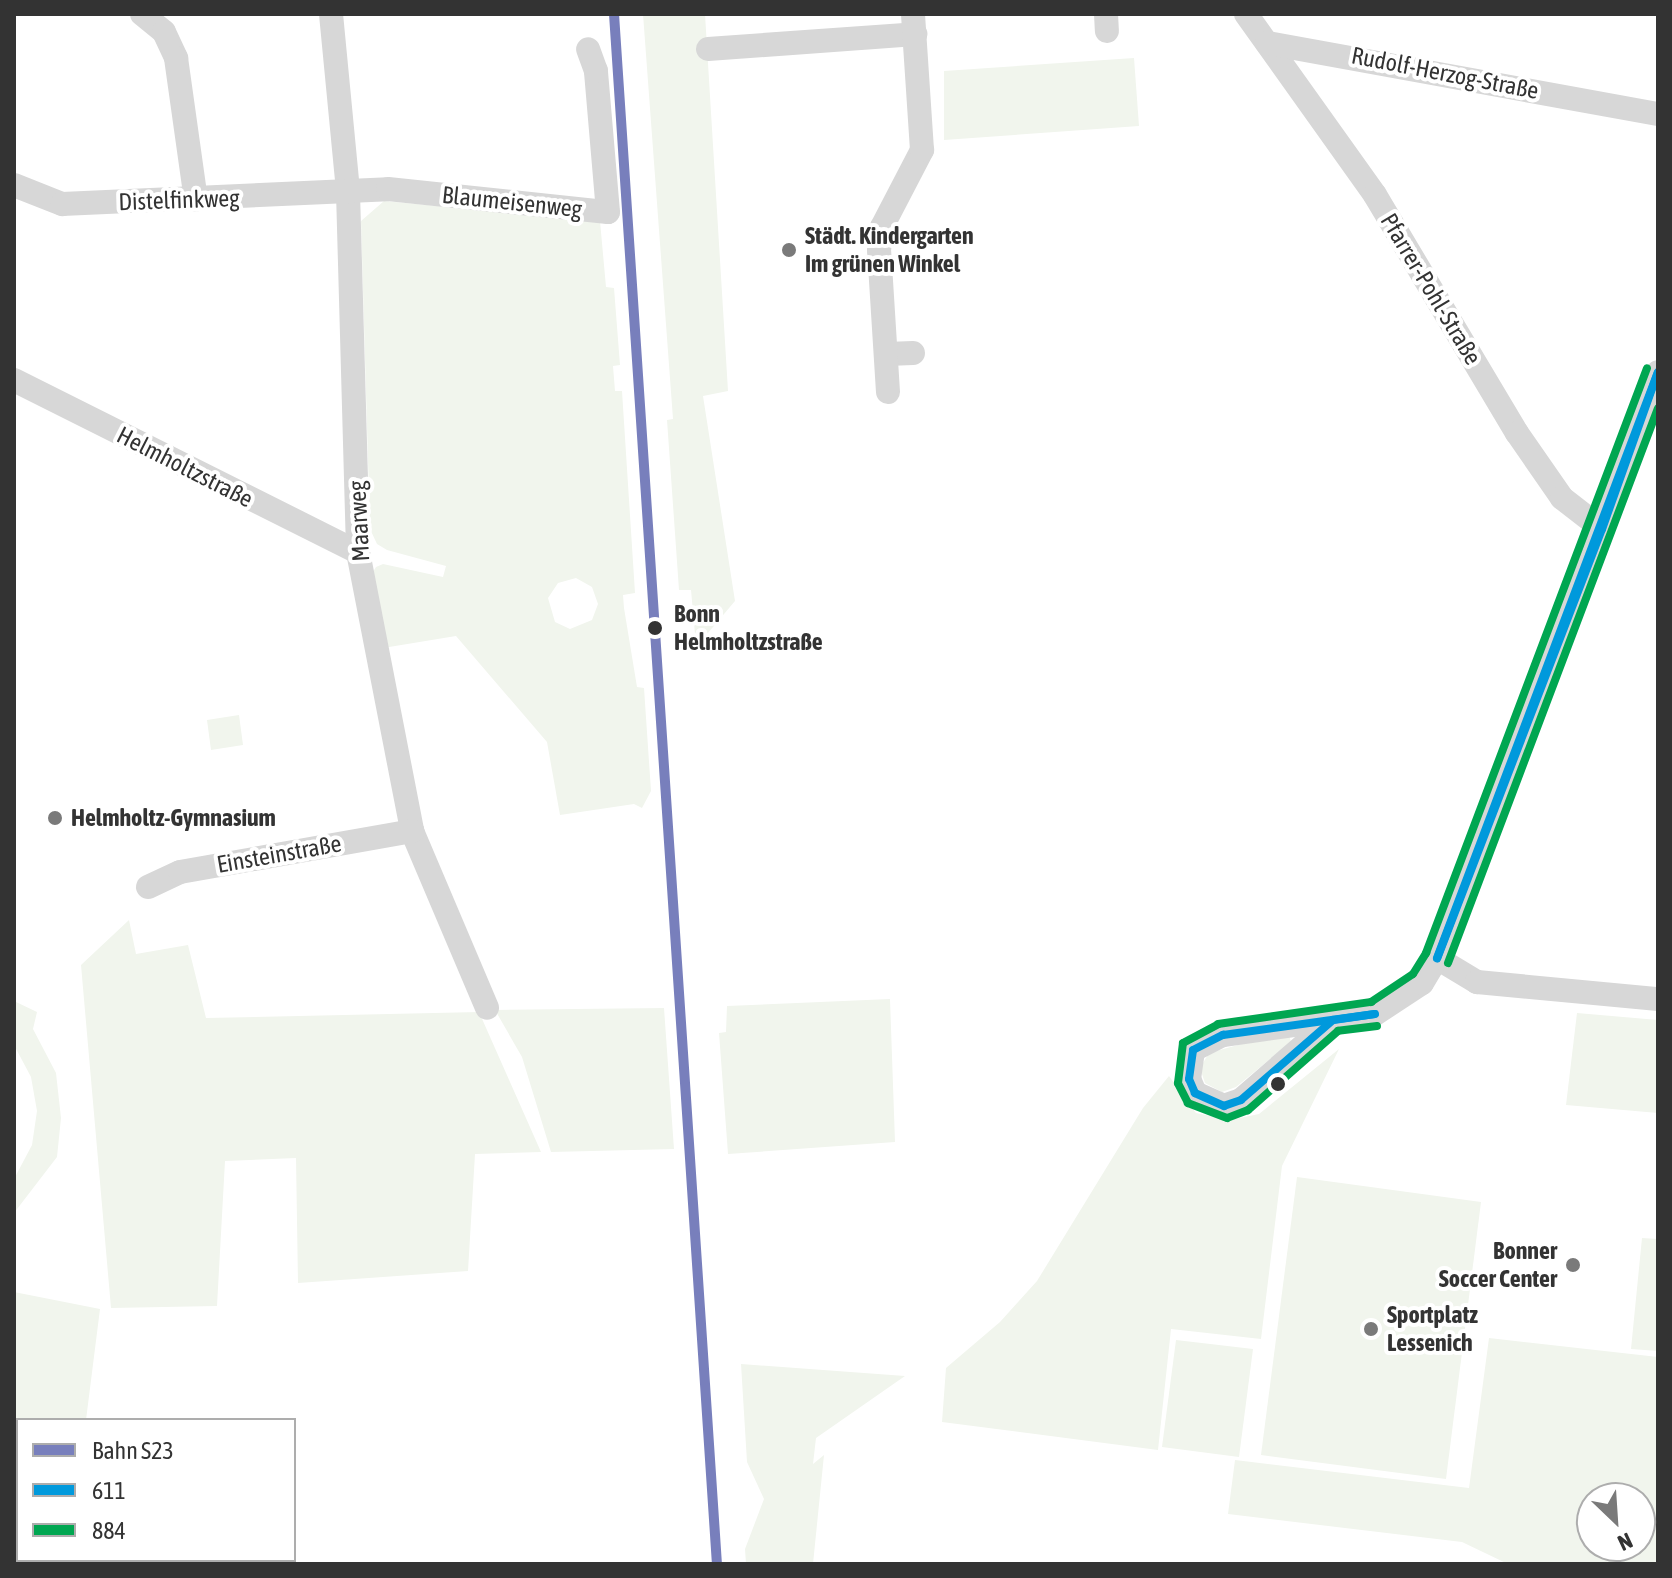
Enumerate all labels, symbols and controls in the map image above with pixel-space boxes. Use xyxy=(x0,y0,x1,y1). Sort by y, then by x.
street label: Rudolf-Herzog-Straße xyxy=(1349,41,1541,105)
street label: Blaumeisenweg xyxy=(441,180,583,224)
street label: Distelfinkweg xyxy=(118,183,240,217)
street label: Pfarrer-Pohl-Straße xyxy=(1375,208,1487,370)
place label: Städt. Kindergarten Im grünen Winkel xyxy=(805,222,974,278)
marker: Städt. Kindergarten Im grünen Winkel xyxy=(780,241,798,259)
street label: Helmholtzstraße xyxy=(112,420,258,514)
street label: Maarweg xyxy=(343,480,375,562)
place label: Bonn Helmholtzstraße xyxy=(674,600,823,656)
marker: Bonn Helmholtzstraße xyxy=(643,616,667,640)
place label: Helmholtz-Gymnasium xyxy=(71,804,276,832)
marker: Helmholtz-Gymnasium xyxy=(46,809,64,827)
street label: Einsteinstraße xyxy=(215,829,343,879)
unlabelled marker xyxy=(1270,1076,1286,1092)
place label: Bonner Soccer Center xyxy=(1439,1237,1557,1293)
marker: Bonner Soccer Center xyxy=(1564,1256,1582,1274)
place label: Sportplatz Lessenich xyxy=(1387,1301,1478,1357)
marker: Sportplatz Lessenich xyxy=(1362,1320,1380,1338)
legend xyxy=(16,1418,296,1562)
text: Bahn S23 xyxy=(92,1437,174,1464)
text: 611 xyxy=(92,1477,126,1504)
north arrow xyxy=(1576,1482,1656,1562)
text: 884 xyxy=(92,1517,126,1544)
text: N xyxy=(1614,1527,1637,1556)

